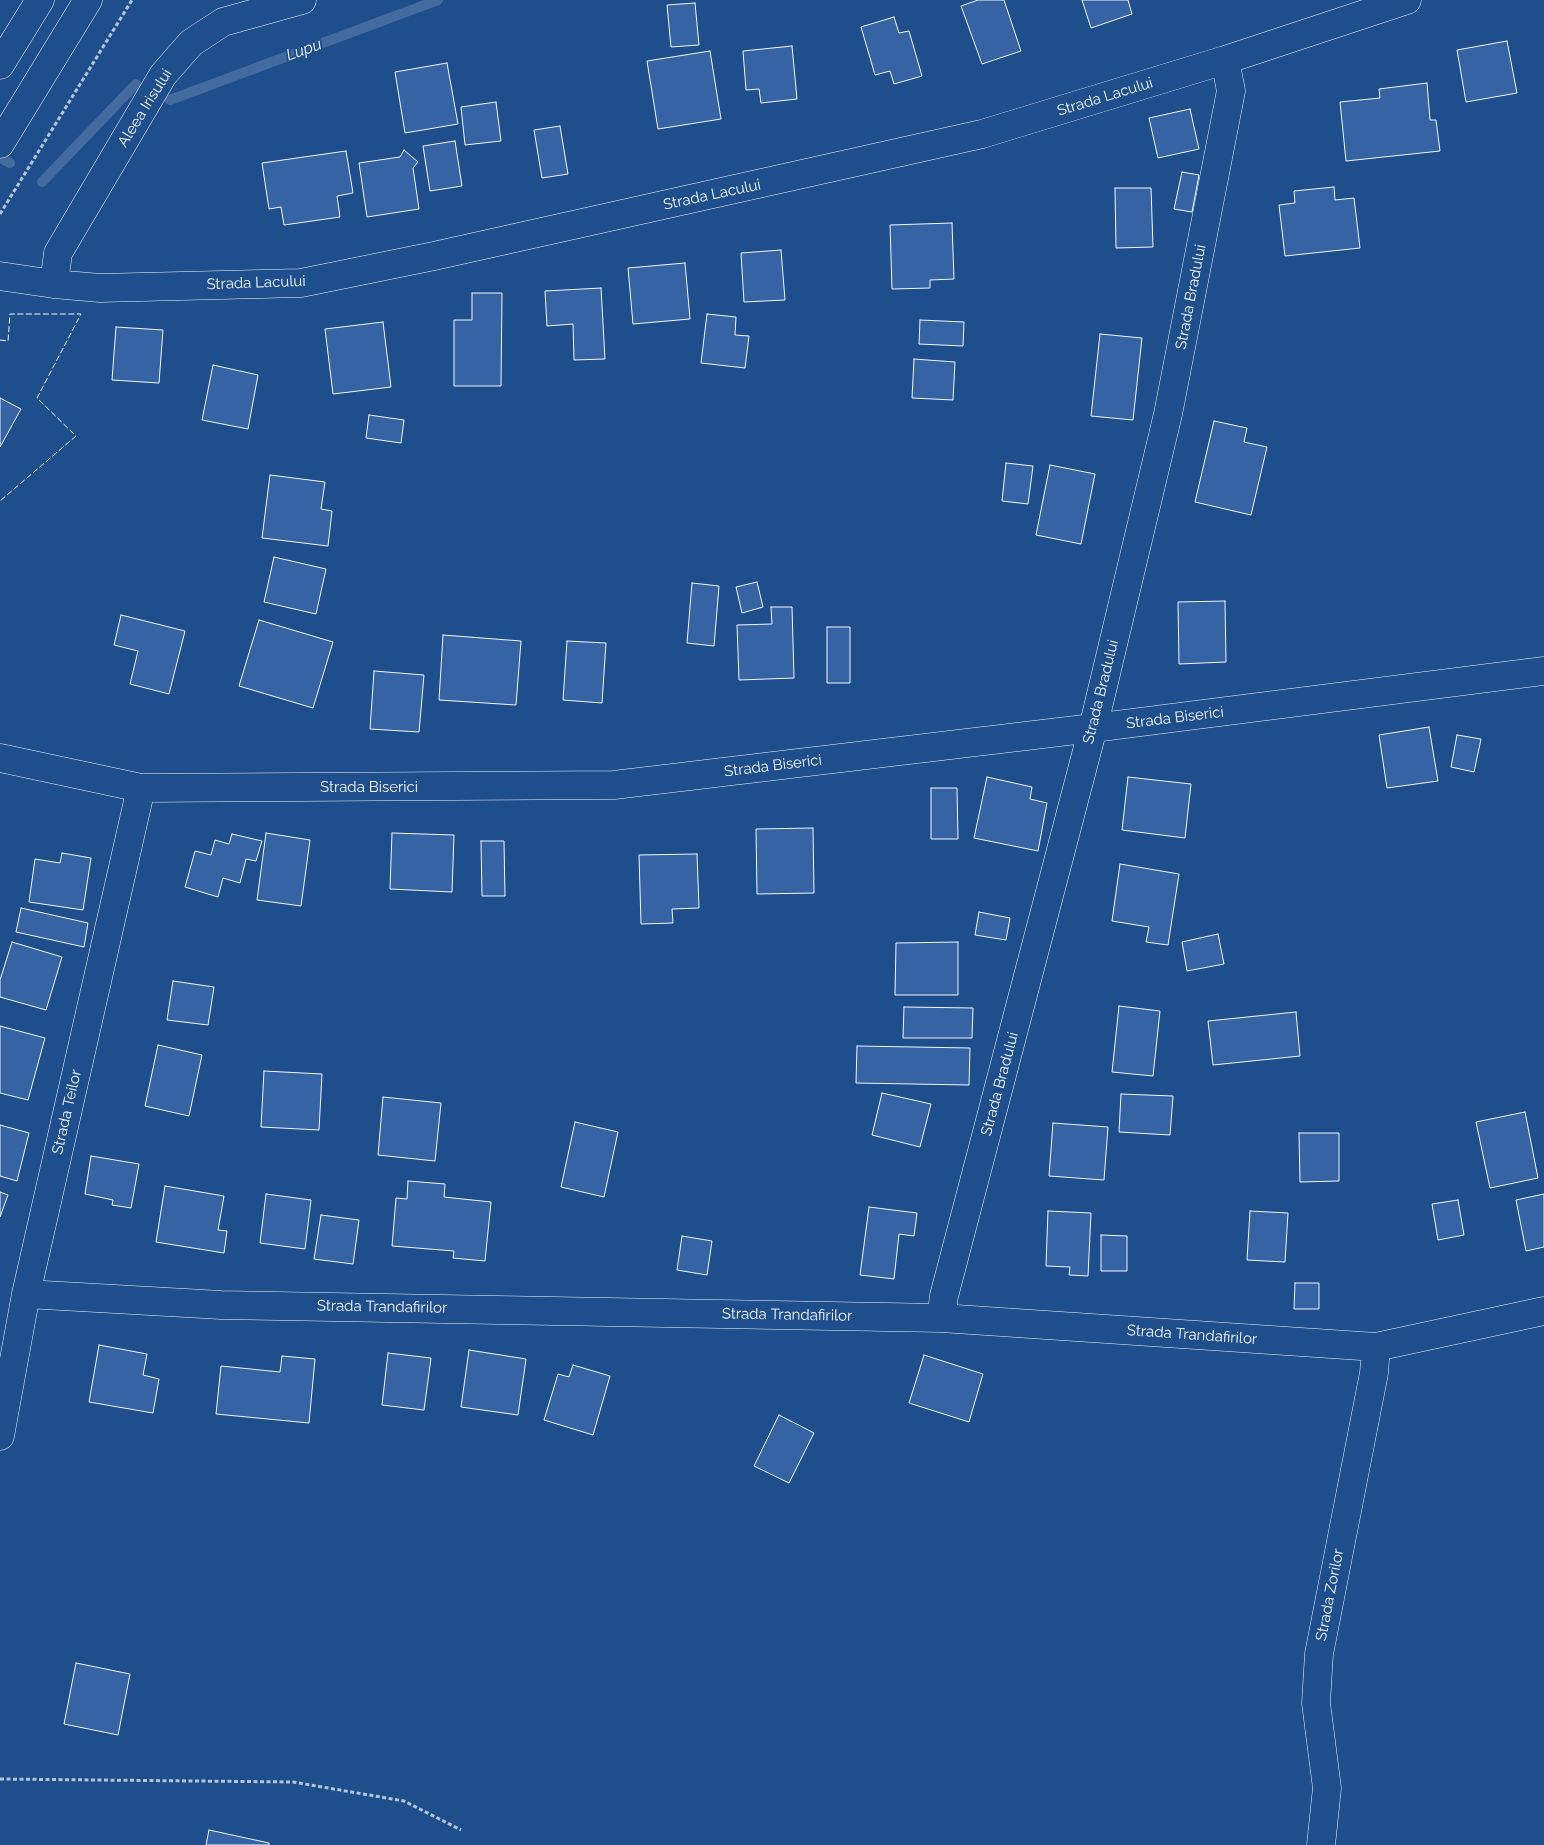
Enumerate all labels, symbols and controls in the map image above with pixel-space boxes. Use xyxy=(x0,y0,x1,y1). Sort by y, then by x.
water label: Lupu xyxy=(284,35,324,65)
street label: Aleea Irisului xyxy=(114,66,176,150)
street label: Strada Lacului xyxy=(1055,74,1155,120)
street label: Strada Lacului xyxy=(662,176,762,214)
street label: Strada Bradului xyxy=(1172,243,1210,351)
street label: Strada Lacului xyxy=(206,272,306,294)
street label: Strada Bradului xyxy=(1079,638,1123,746)
street label: Strada Biserici xyxy=(1125,703,1225,733)
street label: Strada Biserici xyxy=(723,751,823,781)
street label: Strada Biserici xyxy=(320,778,418,796)
street label: Strada Bradului xyxy=(978,1030,1022,1138)
street label: Strada Teilor xyxy=(48,1068,86,1156)
street label: Strada Trandafirilor xyxy=(317,1297,447,1317)
street label: Strada Trandafirilor xyxy=(722,1305,852,1325)
street label: Strada Trandafirilor xyxy=(1126,1321,1258,1349)
street label: Strada Zorilor xyxy=(1312,1547,1348,1643)

